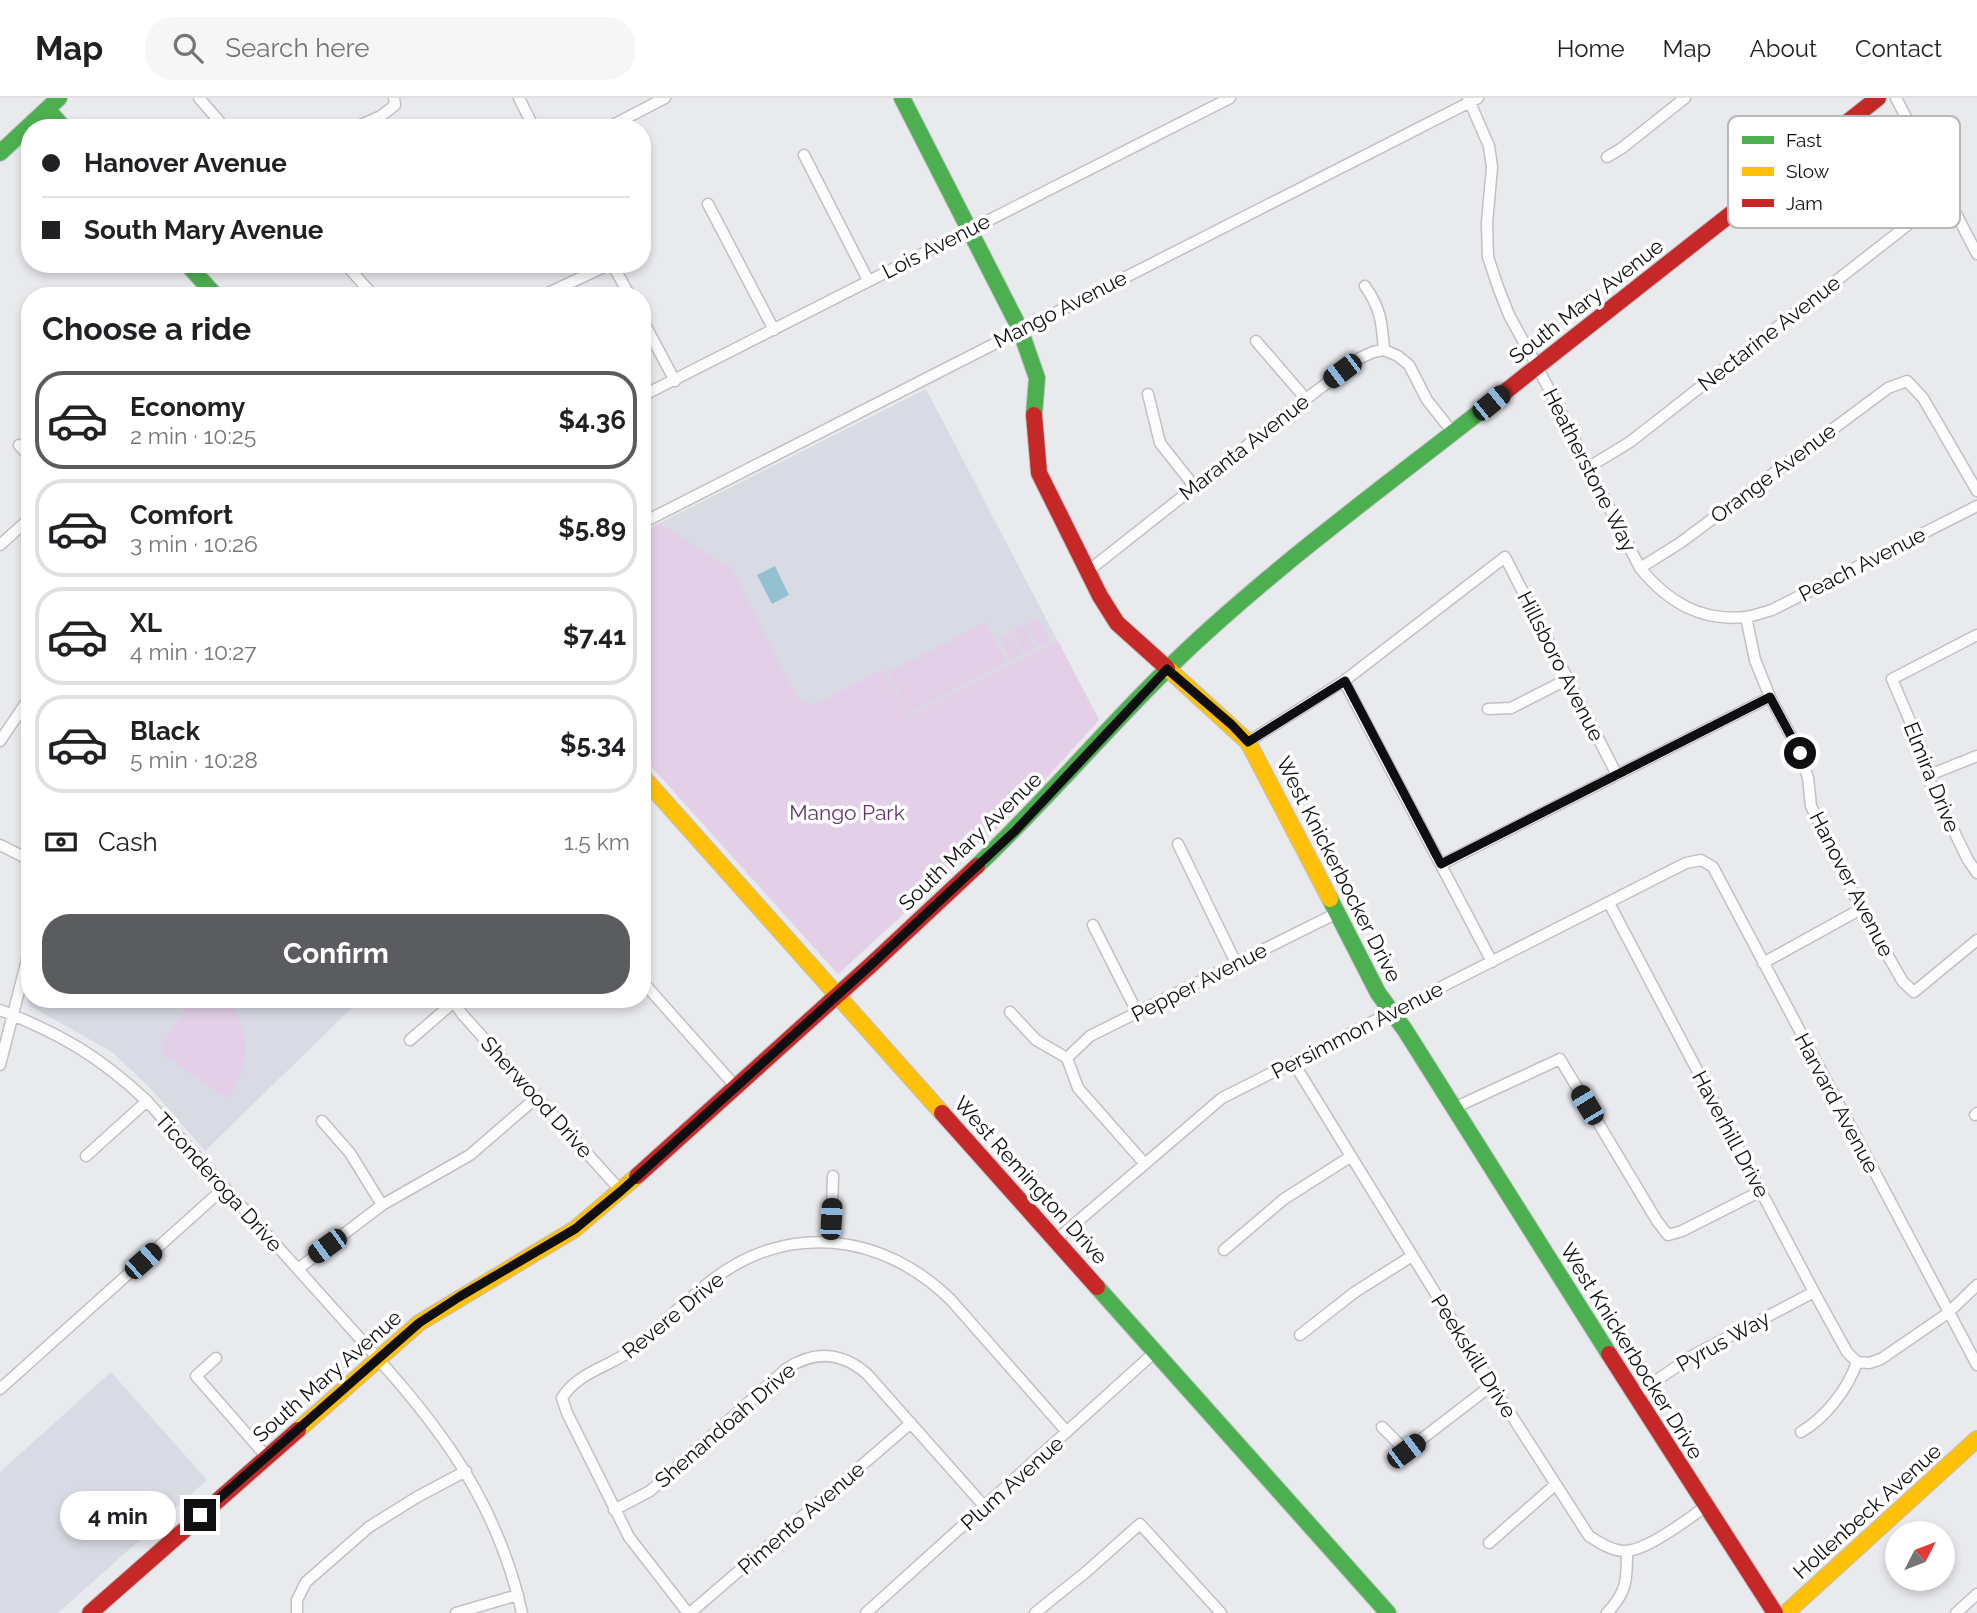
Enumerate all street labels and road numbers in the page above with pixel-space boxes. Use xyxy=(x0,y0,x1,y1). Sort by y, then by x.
street label: Lois Avenue xyxy=(878,208,994,284)
street label: South Mary Avenue xyxy=(1504,233,1668,369)
street label: Mango Avenue xyxy=(989,265,1131,353)
street label: Nectarine Avenue xyxy=(1693,270,1845,396)
street label: Heatherstone Way xyxy=(1538,384,1642,556)
street label: Maranta Avenue xyxy=(1174,389,1314,505)
street label: Orange Avenue xyxy=(1705,418,1841,528)
street label: Peach Avenue xyxy=(1794,521,1930,607)
street label: Hillsboro Avenue xyxy=(1512,587,1610,745)
street label: Elmira Drive xyxy=(1899,718,1965,836)
street label: West Knickerbocker Drive xyxy=(1271,752,1407,986)
street label: South Mary Avenue xyxy=(893,766,1047,916)
street label: Hanover Avenue xyxy=(1805,807,1899,961)
street label: Pepper Avenue xyxy=(1127,937,1271,1027)
street label: Persimmon Avenue xyxy=(1267,976,1447,1084)
street label: Harvard Avenue xyxy=(1790,1029,1884,1177)
street label: Sherwood Drive xyxy=(476,1031,598,1163)
street label: Haverhill Drive xyxy=(1687,1066,1775,1202)
street label: West Remington Drive xyxy=(949,1091,1113,1269)
street label: Ticonderoga Drive xyxy=(150,1107,288,1257)
street label: West Knickerbocker Drive xyxy=(1555,1238,1709,1464)
street label: Revere Drive xyxy=(617,1266,729,1364)
street label: Peekskill Drive xyxy=(1426,1290,1522,1422)
street label: South Mary Avenue xyxy=(248,1305,406,1447)
street label: Pyrus Way xyxy=(1672,1305,1774,1377)
street label: Shenandoah Drive xyxy=(650,1357,800,1493)
street label: Plum Avenue xyxy=(956,1431,1068,1535)
street label: Hollenbeck Avenue xyxy=(1788,1438,1946,1584)
street label: Pimento Avenue xyxy=(733,1456,869,1580)

